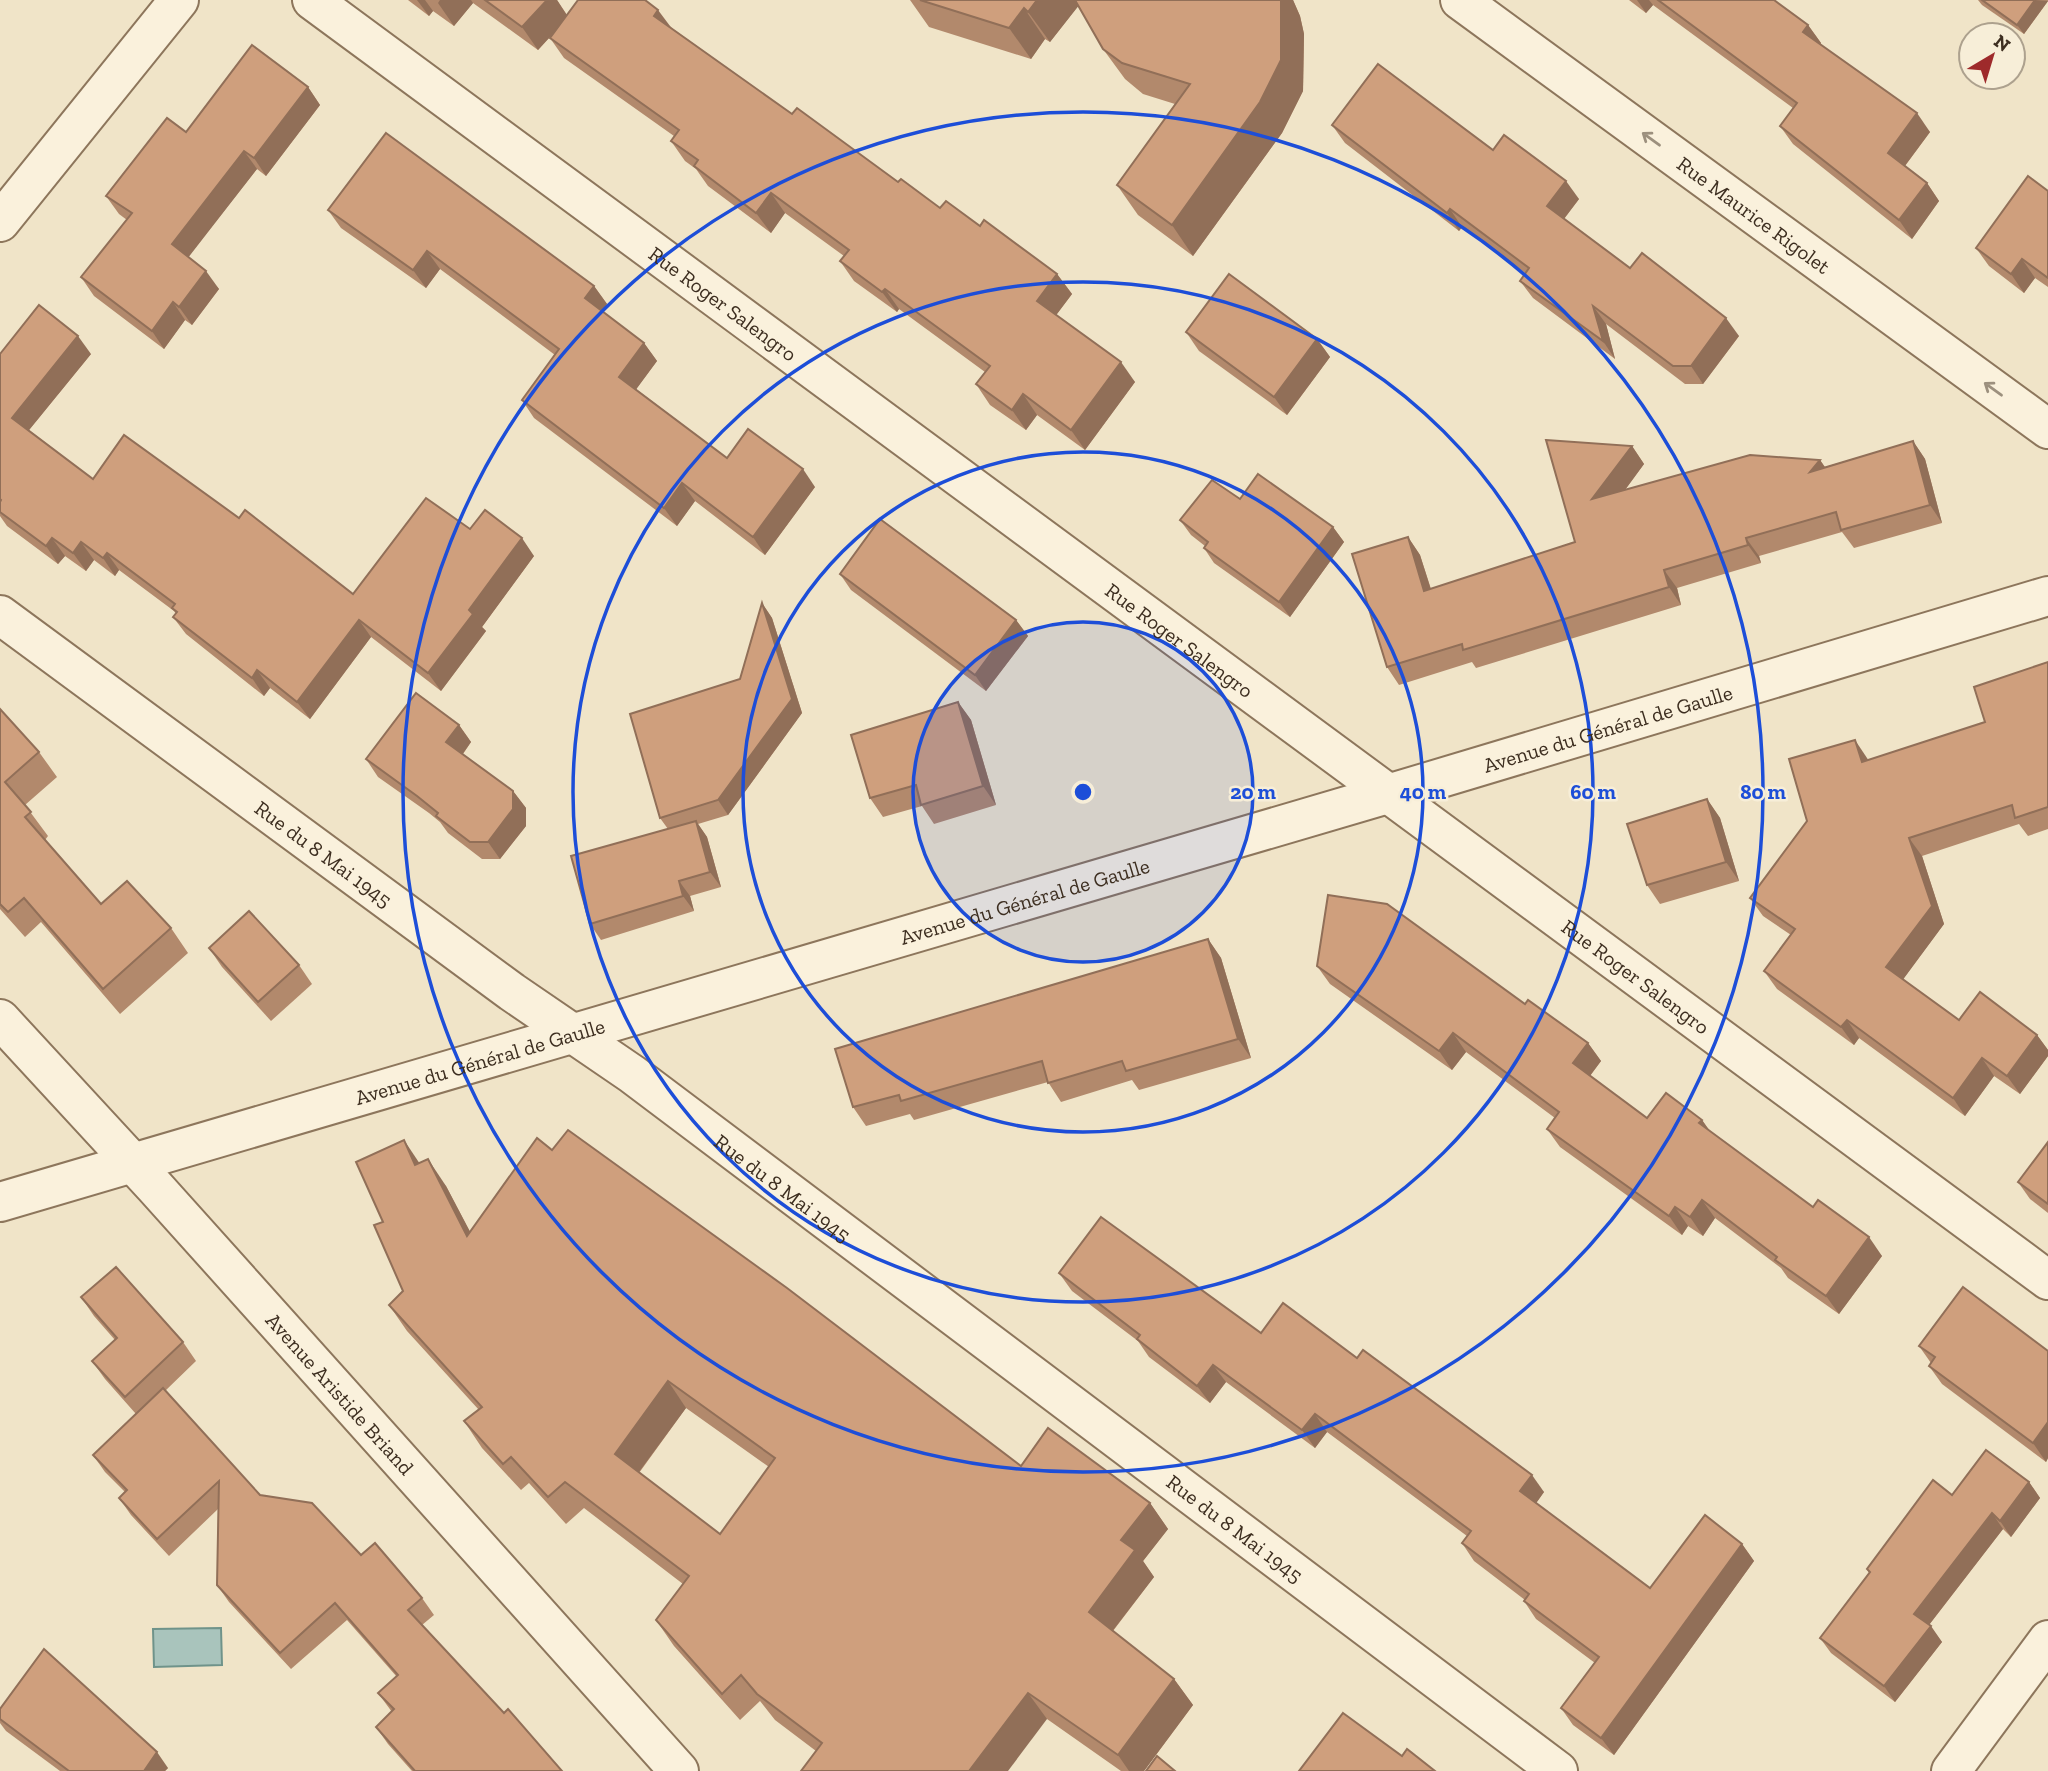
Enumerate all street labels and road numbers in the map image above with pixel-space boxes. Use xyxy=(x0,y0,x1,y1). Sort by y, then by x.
street label: Rue Maurice Rigolet xyxy=(1673,150,1836,279)
street label: Rue Roger Salengro xyxy=(644,241,802,366)
street label: Rue Roger Salengro xyxy=(1101,577,1259,702)
street label: Avenue du Général de Gaulle xyxy=(1480,679,1735,777)
street label: Rue du 8 Mai 1945 xyxy=(250,795,397,912)
street label: Avenue du Général de Gaulle xyxy=(897,852,1152,949)
street label: Rue Roger Salengro xyxy=(1557,913,1715,1039)
street label: Avenue du Général de Gaulle xyxy=(352,1012,607,1109)
street label: Rue du 8 Mai 1945 xyxy=(710,1128,856,1247)
street label: Avenue Aristide Briand xyxy=(261,1307,420,1480)
street label: Rue du 8 Mai 1945 xyxy=(1162,1469,1308,1587)

